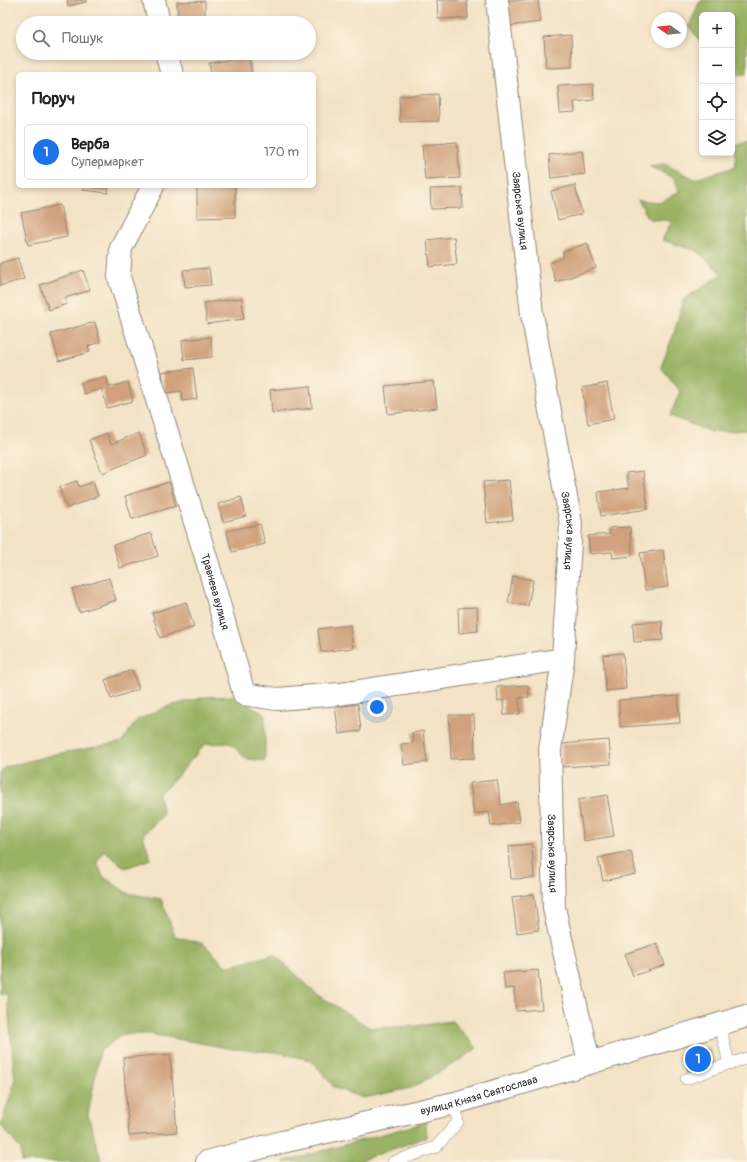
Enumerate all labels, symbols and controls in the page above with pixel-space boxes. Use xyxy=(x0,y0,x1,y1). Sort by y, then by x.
north arrow xyxy=(651,12,687,48)
map controls xyxy=(699,12,735,156)
button: + xyxy=(699,12,735,48)
search box xyxy=(16,16,316,60)
icon: search xyxy=(30,27,52,49)
text: Пошук xyxy=(62,29,104,48)
button: − xyxy=(699,48,735,84)
button: locate xyxy=(699,84,735,120)
text: Поруч xyxy=(32,88,75,109)
button: layers xyxy=(699,120,735,156)
text: Верба xyxy=(71,135,110,154)
text: 1 xyxy=(43,144,49,160)
text: 170 m xyxy=(264,144,299,160)
text: Супермаркет xyxy=(71,154,144,170)
street label: Заярська вулиця xyxy=(510,171,531,251)
street label: Заярська вулиця xyxy=(559,490,578,570)
street label: Травнева вулиця xyxy=(199,552,232,631)
your location xyxy=(367,697,387,717)
street label: Заярська вулиця xyxy=(545,814,560,893)
pin: 1 xyxy=(685,1044,711,1074)
street label: вулиця Князя Святослава xyxy=(419,1072,539,1117)

